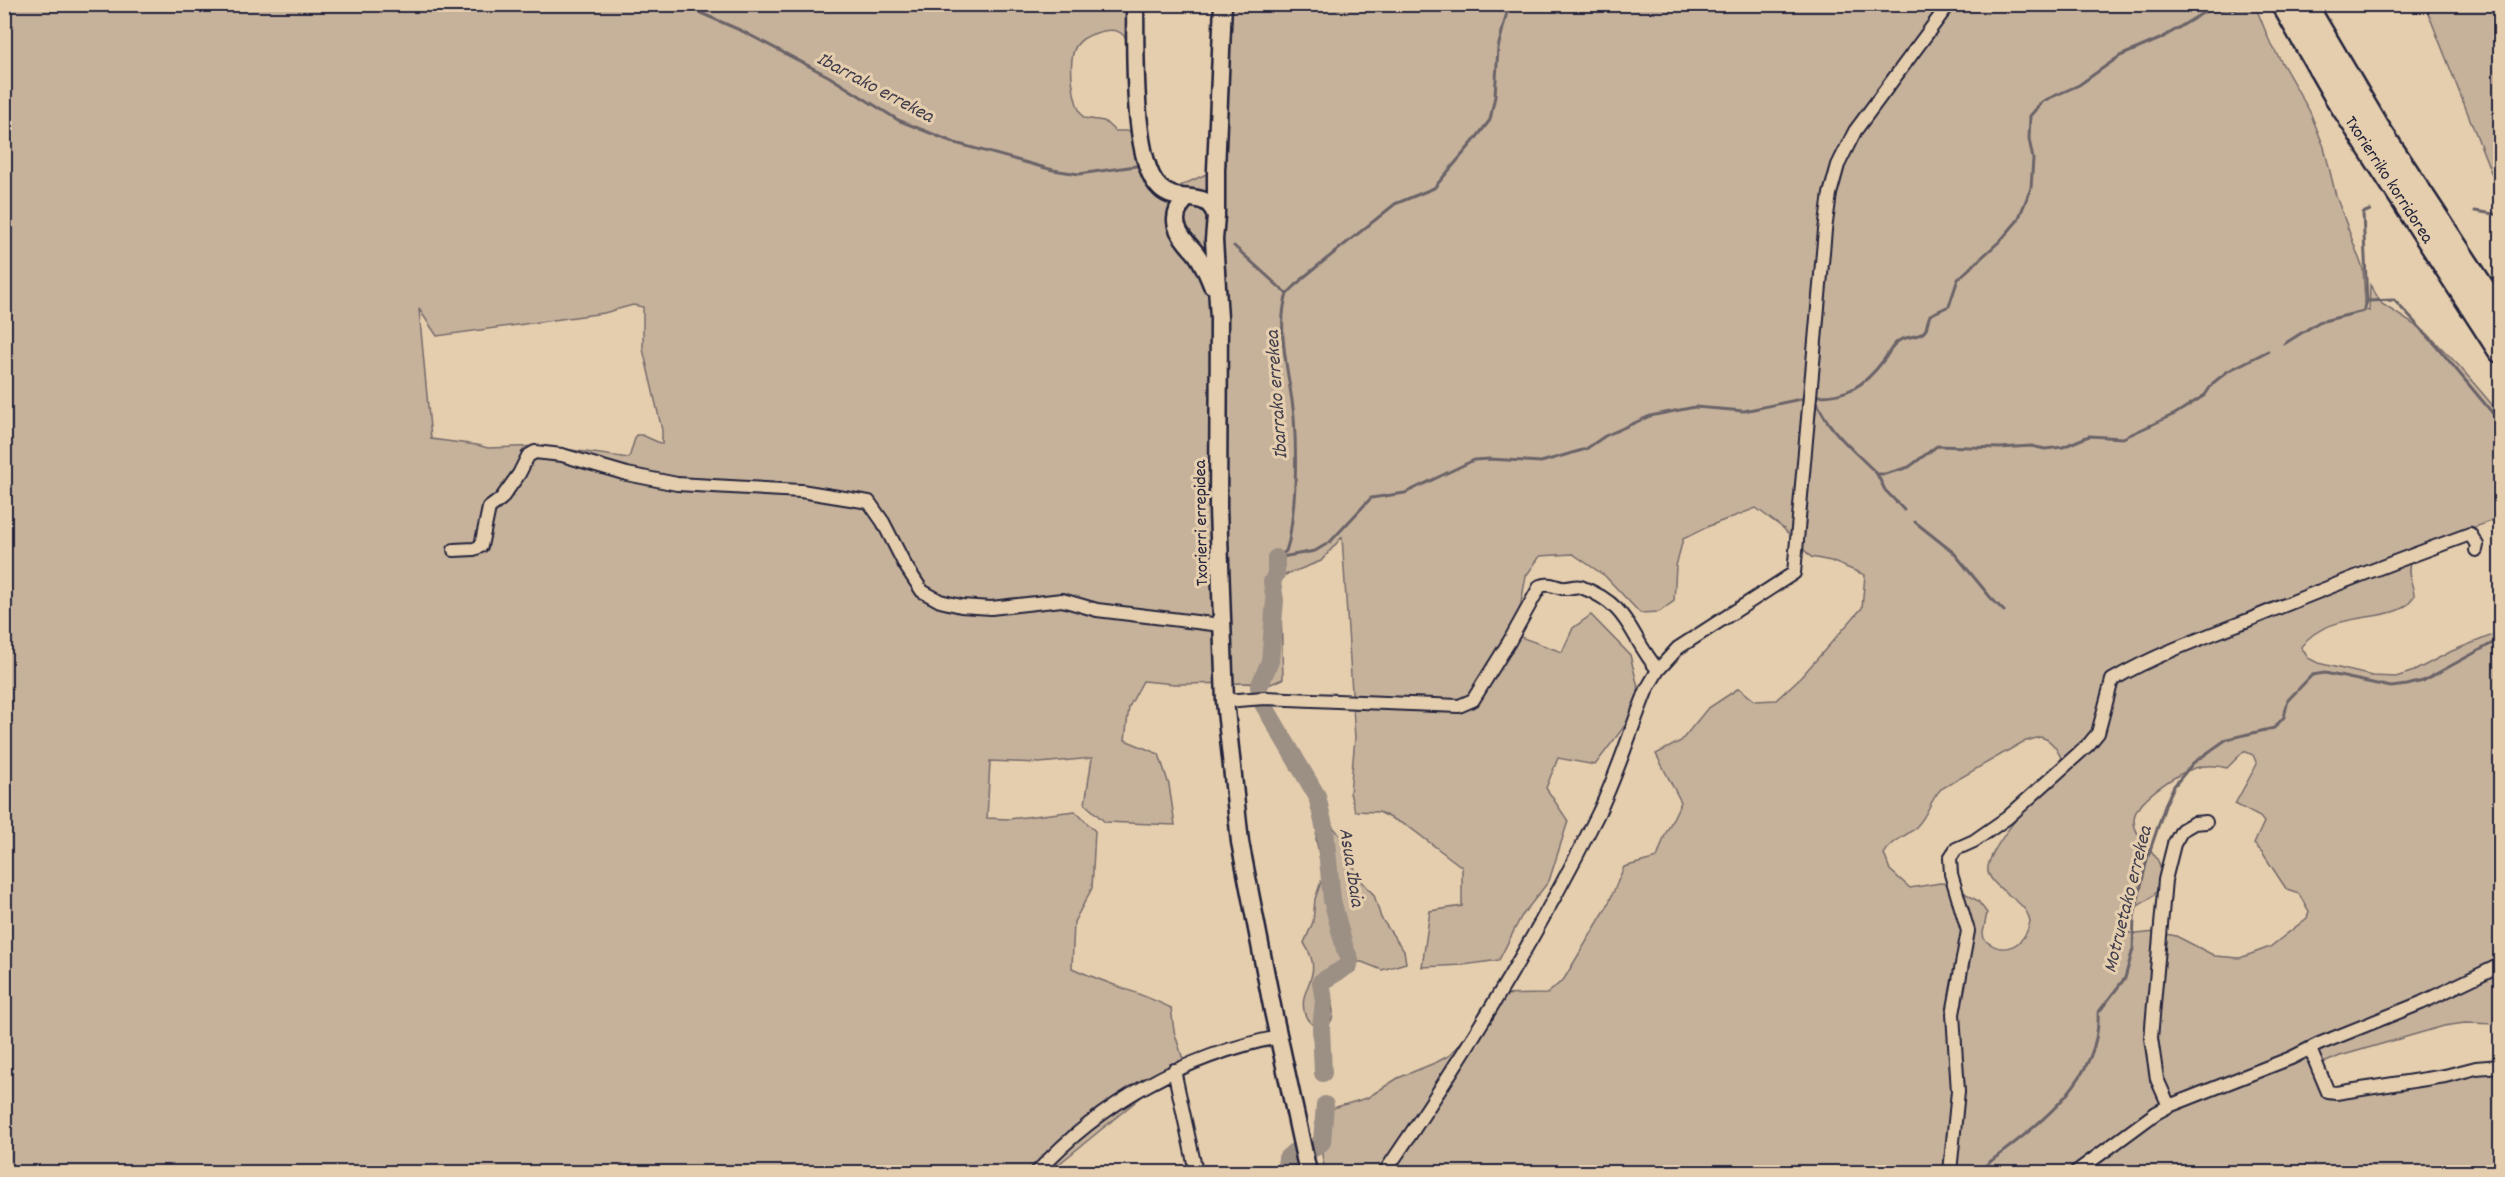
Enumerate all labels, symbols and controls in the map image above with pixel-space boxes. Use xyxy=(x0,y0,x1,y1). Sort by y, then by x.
water label: Ibarrako errekea xyxy=(811,46,940,132)
street label: Txorierriko korridorea xyxy=(2337,112,2439,249)
water label: Ibarrako errekea xyxy=(1259,328,1296,460)
street label: Txorierri errepidea xyxy=(1189,459,1216,586)
water label: Motruetako errekea xyxy=(2097,822,2161,976)
water label: Asua Ibaia xyxy=(1330,826,1370,910)

